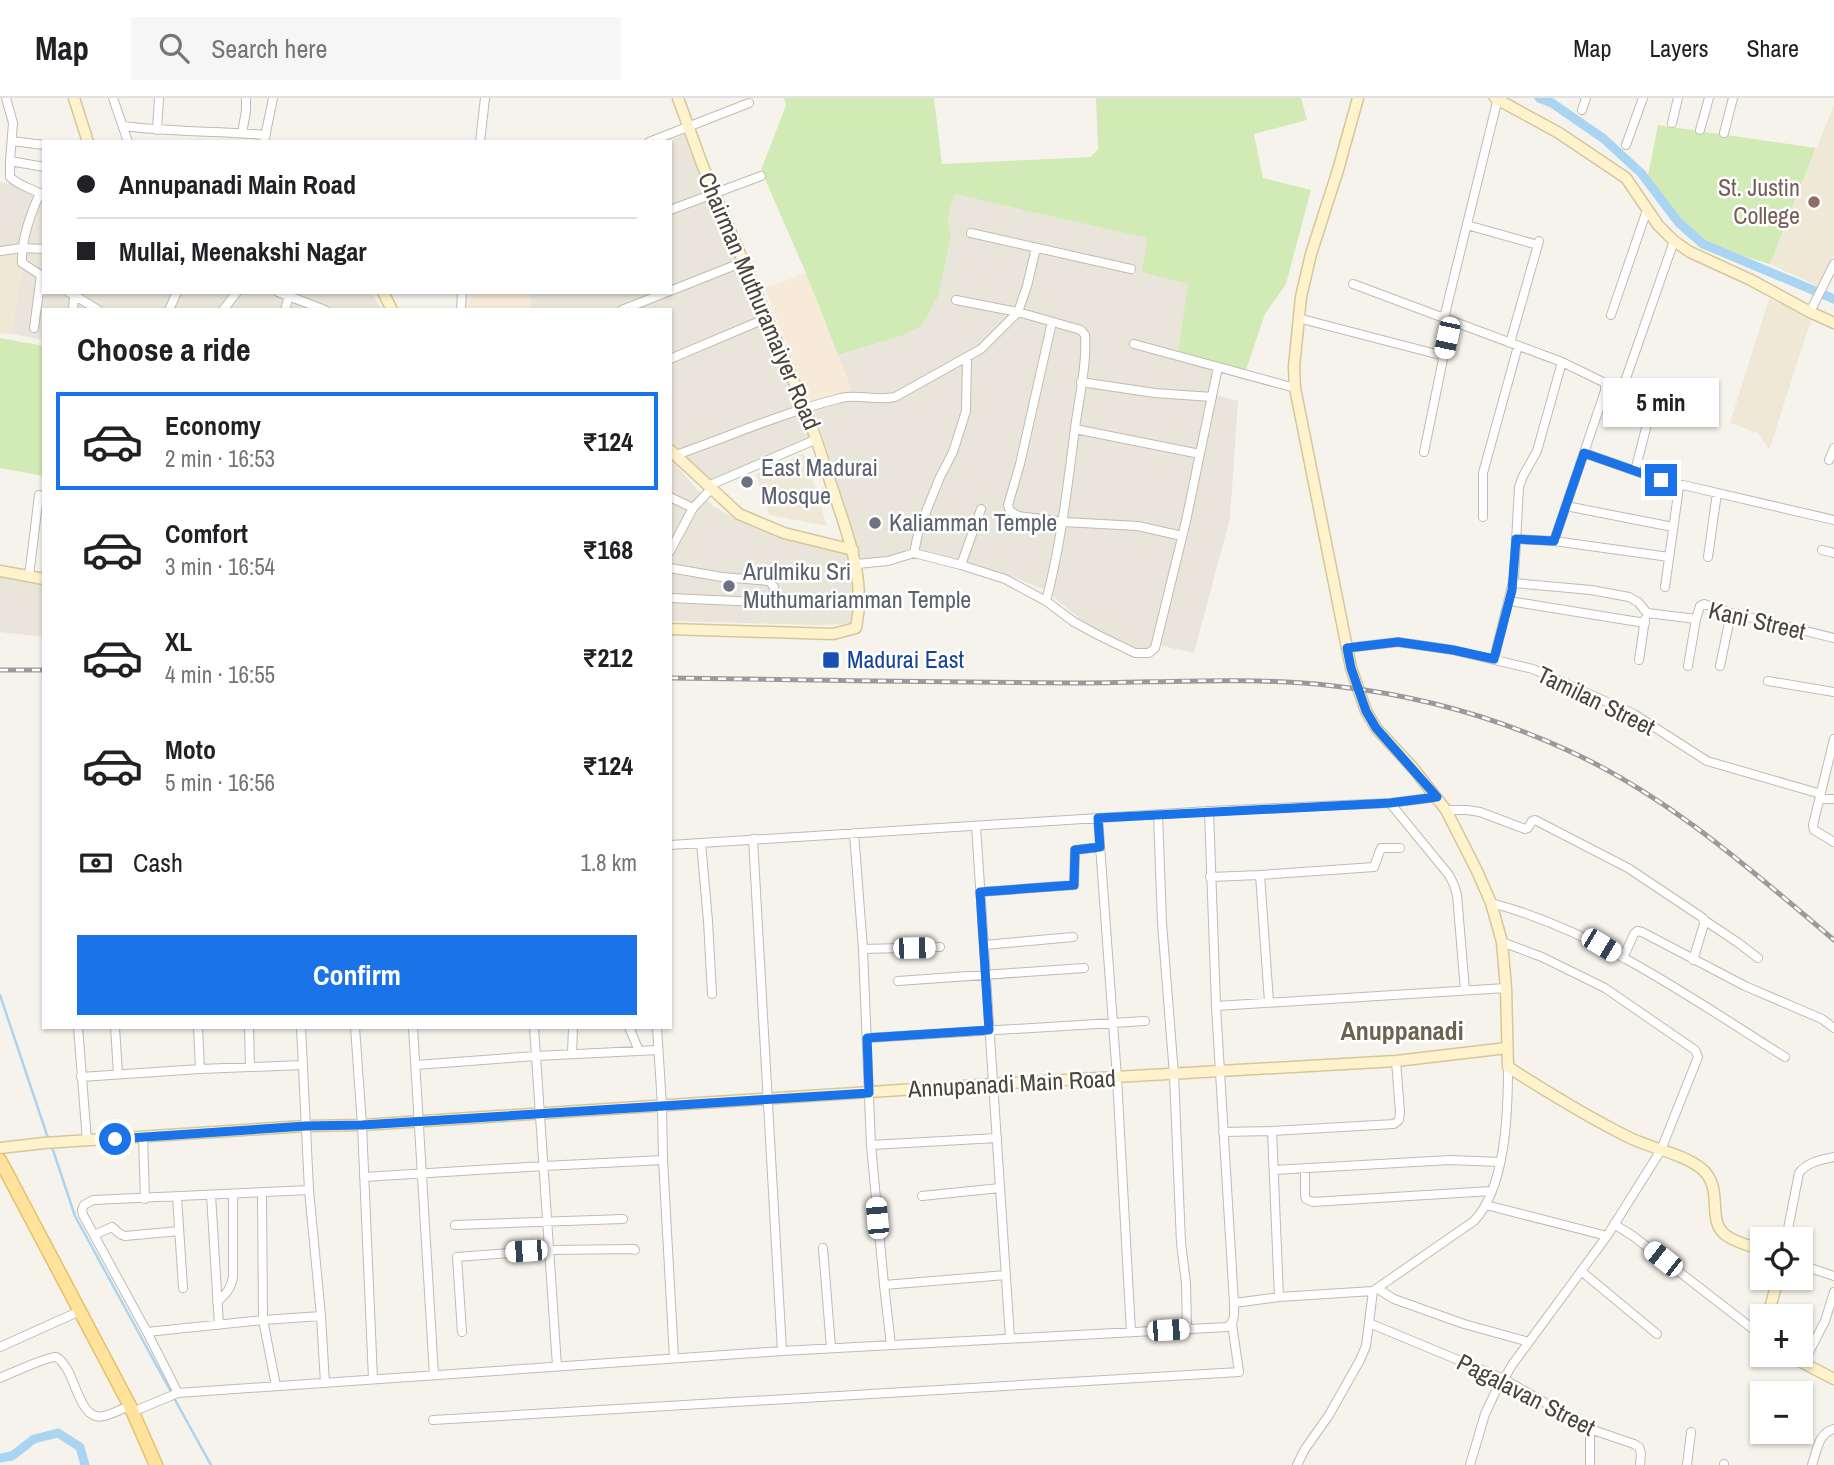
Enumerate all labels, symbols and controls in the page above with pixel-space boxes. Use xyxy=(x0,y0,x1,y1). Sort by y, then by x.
search box xyxy=(131,17,621,80)
text: Map xyxy=(35,26,89,70)
icon: search xyxy=(155,29,193,67)
text: Search here xyxy=(211,31,327,66)
text: Map xyxy=(1573,32,1611,64)
text: Layers xyxy=(1649,32,1708,64)
text: Share xyxy=(1746,32,1799,64)
text: Annupanadi Main Road xyxy=(119,167,356,202)
street label: Chairman Muthuramaiyer Road xyxy=(691,167,829,434)
place label: St. Justin College xyxy=(1718,171,1800,231)
marker: St. Justin College xyxy=(1806,194,1822,210)
text: Mullai, Meenakshi Nagar xyxy=(119,234,367,269)
car xyxy=(1433,315,1462,361)
text: Choose a ride xyxy=(77,328,251,371)
callout: 5 min xyxy=(1603,378,1719,428)
text: 5 min xyxy=(1636,387,1686,418)
text: Economy xyxy=(165,408,261,443)
icon: car xyxy=(81,410,144,473)
text: ₹124 xyxy=(582,424,633,459)
text: 2 min · 16:53 xyxy=(165,443,275,474)
place label: East Madurai Mosque xyxy=(761,451,878,511)
route end xyxy=(1645,464,1677,496)
marker: East Madurai Mosque xyxy=(739,474,755,490)
place label: Kaliamman Temple xyxy=(889,506,1057,538)
marker: Kaliamman Temple xyxy=(867,515,883,531)
text: Comfort xyxy=(165,516,248,551)
icon: car xyxy=(81,518,144,581)
text: ₹168 xyxy=(582,532,633,567)
text: 3 min · 16:54 xyxy=(165,551,275,582)
place label: Arulmiku Sri Muthumariamman Temple xyxy=(742,555,971,615)
marker: Arulmiku Sri Muthumariamman Temple xyxy=(721,578,737,594)
street label: Kani Street xyxy=(1706,593,1809,647)
text: XL xyxy=(165,624,192,659)
icon: car xyxy=(81,626,144,689)
text: ₹212 xyxy=(582,640,633,675)
place label: Madurai East xyxy=(847,643,965,675)
marker: Madurai East xyxy=(821,650,841,670)
street label: Tamilan Street xyxy=(1532,658,1661,743)
text: 4 min · 16:55 xyxy=(165,659,275,690)
text: Moto xyxy=(165,732,216,767)
icon: car xyxy=(81,734,144,797)
text: ₹124 xyxy=(582,748,633,783)
text: 5 min · 16:56 xyxy=(165,767,275,798)
icon: cash xyxy=(77,844,115,882)
text: Cash xyxy=(133,845,183,880)
text: 1.8 km xyxy=(580,847,637,878)
car xyxy=(1578,925,1625,965)
button: Confirm xyxy=(77,935,637,1015)
car xyxy=(893,937,936,959)
district label: Anuppanadi xyxy=(1340,1013,1464,1048)
street label: Annupanadi Main Road xyxy=(906,1062,1117,1104)
route start xyxy=(99,1123,131,1155)
car xyxy=(865,1196,890,1240)
map controls xyxy=(1750,1227,1813,1444)
button: locate xyxy=(1750,1227,1813,1290)
car xyxy=(1640,1238,1687,1280)
car xyxy=(505,1239,548,1263)
button: + xyxy=(1750,1304,1813,1367)
car xyxy=(1147,1318,1190,1342)
street label: Pagalavan Street xyxy=(1452,1346,1601,1443)
button: − xyxy=(1750,1381,1813,1444)

